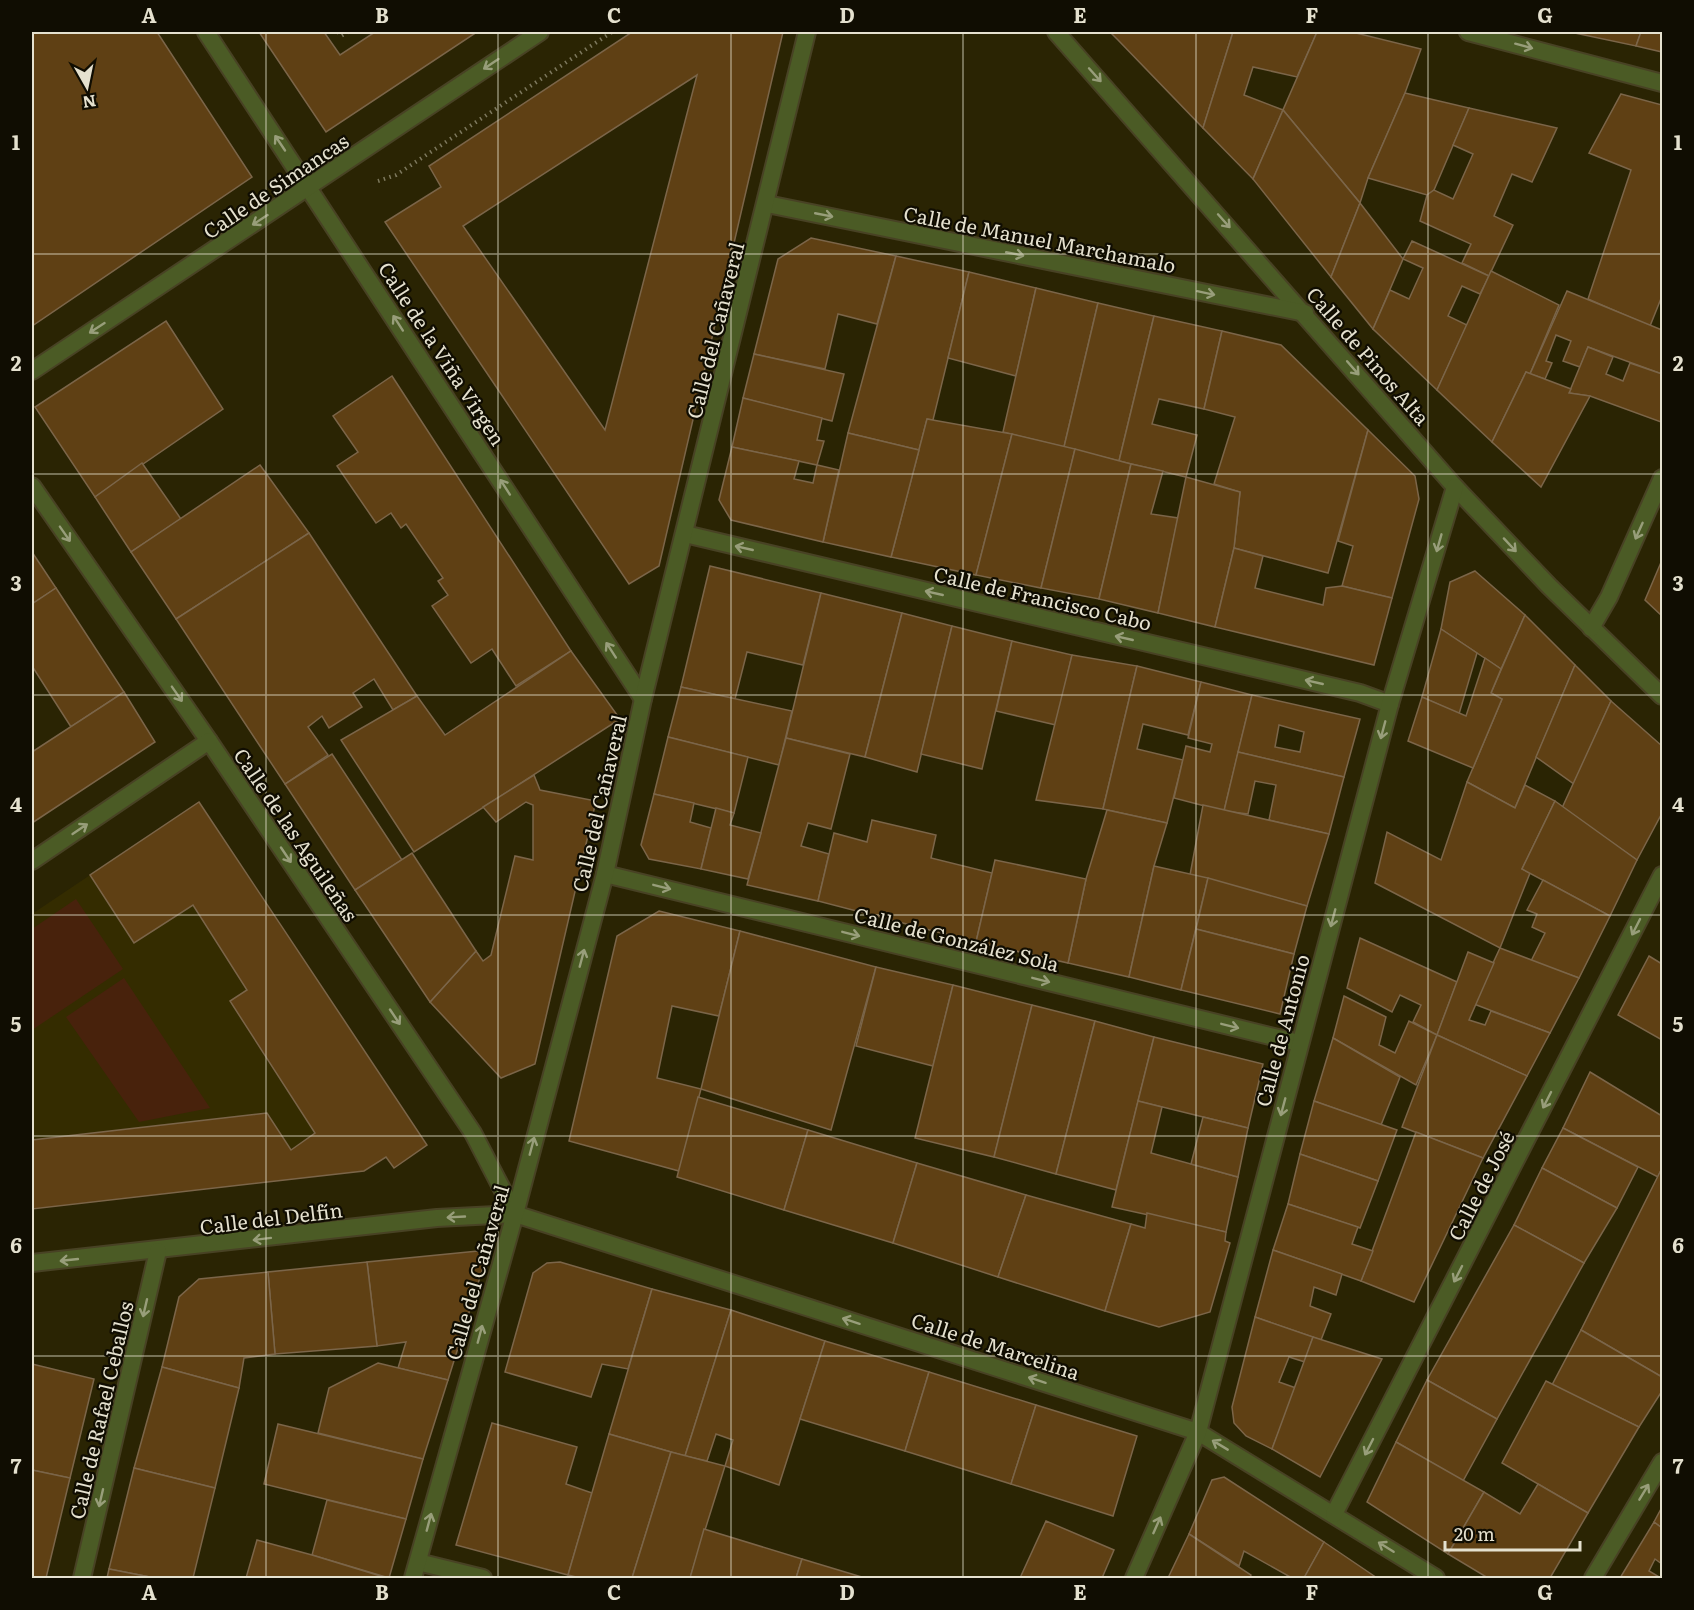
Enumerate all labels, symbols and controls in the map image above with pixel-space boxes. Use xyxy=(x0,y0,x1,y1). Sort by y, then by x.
text: A xyxy=(141,0,157,29)
text: B xyxy=(375,0,389,29)
text: C xyxy=(607,0,621,29)
text: D xyxy=(839,0,855,29)
text: E xyxy=(1073,0,1087,29)
text: F xyxy=(1306,0,1319,29)
text: G xyxy=(1537,0,1553,29)
one-way arrow xyxy=(1514,41,1533,53)
north arrow xyxy=(57,57,117,117)
one-way arrow xyxy=(484,58,500,70)
one-way arrow xyxy=(1088,67,1102,82)
text: N xyxy=(81,90,98,116)
street label: Calle de Simancas xyxy=(196,125,354,245)
text: 1 xyxy=(12,126,20,156)
text: 1 xyxy=(1674,126,1682,156)
one-way arrow xyxy=(274,135,286,151)
street label: Calle de Manuel Marchamalo xyxy=(901,197,1179,279)
one-way arrow xyxy=(814,210,833,221)
one-way arrow xyxy=(1217,213,1231,228)
one-way arrow xyxy=(252,215,269,227)
street label: Calle del Cañaveral xyxy=(678,238,751,421)
one-way arrow xyxy=(1005,249,1024,260)
street label: Calle de la Viña Virgen xyxy=(372,255,514,451)
street label: Calle de Pinos Alta xyxy=(1300,279,1438,431)
one-way arrow xyxy=(1196,288,1215,299)
one-way arrow xyxy=(392,315,405,332)
one-way arrow xyxy=(90,322,106,334)
text: 2 xyxy=(11,347,22,377)
text: 2 xyxy=(1673,347,1684,377)
one-way arrow xyxy=(1346,360,1359,376)
one-way arrow xyxy=(498,479,510,496)
one-way arrow xyxy=(1632,522,1643,540)
one-way arrow xyxy=(59,525,71,541)
one-way arrow xyxy=(1433,533,1444,552)
one-way arrow xyxy=(1503,537,1517,552)
one-way arrow xyxy=(735,541,754,553)
street label: Calle de Francisco Cabo xyxy=(931,557,1155,637)
text: 3 xyxy=(10,567,22,597)
text: 3 xyxy=(1672,567,1684,597)
one-way arrow xyxy=(925,586,944,598)
one-way arrow xyxy=(1115,631,1134,643)
one-way arrow xyxy=(605,643,617,659)
one-way arrow xyxy=(1305,676,1324,688)
one-way arrow xyxy=(171,685,183,701)
street label: Calle del Cañaveral xyxy=(563,711,633,895)
one-way arrow xyxy=(1377,720,1389,739)
street label: Calle de las Aguileñas xyxy=(228,741,366,927)
text: 4 xyxy=(10,788,22,818)
text: 4 xyxy=(1672,788,1684,818)
one-way arrow xyxy=(71,822,88,834)
one-way arrow xyxy=(280,846,292,863)
one-way arrow xyxy=(652,882,671,894)
street label: Calle de González Sola xyxy=(851,898,1063,978)
one-way arrow xyxy=(1326,908,1338,927)
one-way arrow xyxy=(1630,917,1641,935)
one-way arrow xyxy=(841,928,860,940)
one-way arrow xyxy=(577,949,589,968)
street label: Calle de Antonio xyxy=(1246,950,1316,1110)
one-way arrow xyxy=(1031,974,1050,986)
text: 5 xyxy=(11,1008,22,1038)
one-way arrow xyxy=(389,1008,401,1024)
text: 5 xyxy=(1673,1008,1684,1038)
one-way arrow xyxy=(1220,1020,1239,1032)
one-way arrow xyxy=(1541,1091,1553,1108)
one-way arrow xyxy=(1276,1097,1288,1116)
street label: Calle de José xyxy=(1439,1125,1521,1245)
one-way arrow xyxy=(527,1137,539,1156)
street label: Calle del Cañaveral xyxy=(437,1181,515,1363)
street label: Calle del Delfín xyxy=(198,1193,344,1241)
one-way arrow xyxy=(447,1212,467,1223)
text: 6 xyxy=(10,1229,22,1259)
text: 6 xyxy=(1672,1229,1684,1259)
one-way arrow xyxy=(253,1233,273,1244)
one-way arrow xyxy=(59,1255,79,1266)
one-way arrow xyxy=(1452,1264,1463,1282)
street label: Calle de Rafael Ceballos xyxy=(60,1298,140,1522)
one-way arrow xyxy=(139,1298,150,1317)
street label: Calle de Marcelina xyxy=(908,1304,1084,1386)
one-way arrow xyxy=(842,1315,861,1326)
one-way arrow xyxy=(475,1325,487,1344)
one-way arrow xyxy=(1028,1374,1047,1385)
one-way arrow xyxy=(1363,1438,1374,1456)
one-way arrow xyxy=(1212,1439,1229,1451)
text: 7 xyxy=(11,1450,22,1480)
text: 7 xyxy=(1673,1450,1684,1480)
one-way arrow xyxy=(1639,1484,1651,1501)
one-way arrow xyxy=(94,1488,106,1507)
one-way arrow xyxy=(423,1513,435,1532)
scale bar xyxy=(1445,1514,1580,1552)
one-way arrow xyxy=(1153,1516,1164,1534)
text: 20 m xyxy=(1454,1520,1495,1547)
one-way arrow xyxy=(1379,1541,1395,1553)
text: A xyxy=(141,1576,157,1606)
text: B xyxy=(375,1576,389,1606)
text: C xyxy=(607,1576,621,1606)
text: D xyxy=(839,1576,855,1606)
text: E xyxy=(1073,1576,1087,1606)
text: F xyxy=(1306,1576,1319,1606)
text: G xyxy=(1537,1576,1553,1606)

